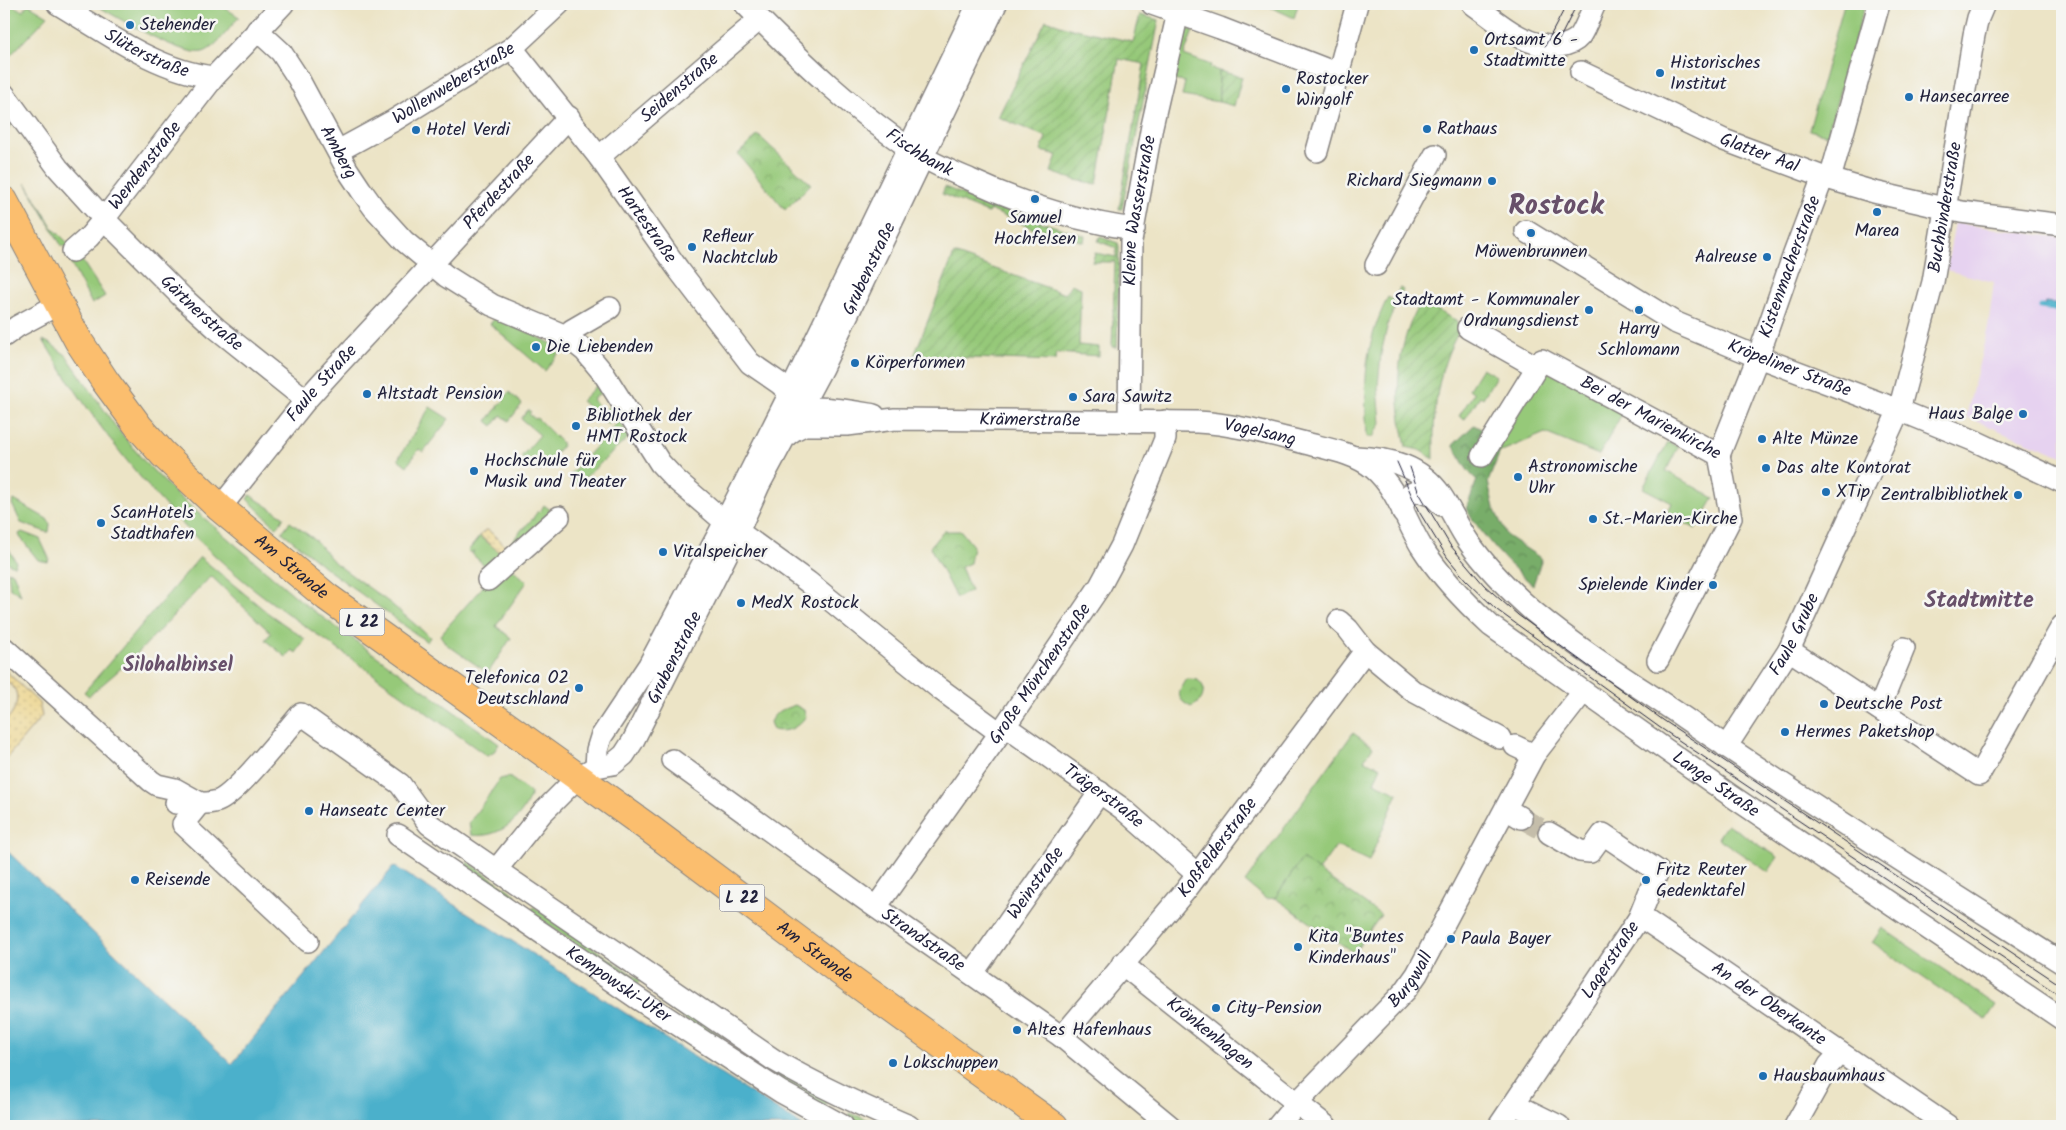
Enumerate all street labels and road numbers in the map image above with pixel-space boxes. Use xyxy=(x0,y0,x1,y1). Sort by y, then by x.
street label: Slüterstraße xyxy=(98,21,193,86)
street label: Wollenweberstraße xyxy=(386,35,521,133)
street label: Seidenstraße xyxy=(633,46,726,130)
street label: Wendenstraße xyxy=(101,115,189,217)
street label: Amberg xyxy=(312,120,364,185)
street label: Fischbank xyxy=(879,121,958,185)
street label: Glatter Aal xyxy=(1715,125,1804,181)
street label: Kleine Wasserstraße xyxy=(1116,133,1164,286)
street label: Buchbinderstraße xyxy=(1920,140,1971,275)
street label: Pferdestraße xyxy=(456,147,542,237)
street label: Hartestraße xyxy=(609,180,684,269)
street label: Kistenmacherstraße xyxy=(1751,192,1829,342)
street label: Grubenstraße xyxy=(835,217,904,320)
street label: Gärtnerstraße xyxy=(153,268,250,359)
street label: Kröpeliner Straße xyxy=(1723,331,1855,405)
street label: Faule Straße xyxy=(279,338,364,429)
street label: Bei der Marienkirche xyxy=(1575,368,1726,468)
street label: Krämerstraße xyxy=(979,405,1081,435)
street label: Vogelsang xyxy=(1222,410,1299,455)
street label: Am Strande xyxy=(247,527,335,607)
street label: Faule Grube xyxy=(1761,588,1828,682)
street label: Große Mönchenstraße xyxy=(981,597,1099,751)
street label: Grubenstraße xyxy=(639,606,710,709)
road number: L 22 xyxy=(340,608,384,636)
street label: Lange Straße xyxy=(1666,744,1765,825)
street label: Trägerstraße xyxy=(1057,757,1151,836)
street label: Koßfelderstraße xyxy=(1170,791,1265,905)
street label: Weinstraße xyxy=(1000,841,1072,926)
road number: L 22 xyxy=(720,884,764,911)
street label: Strandstraße xyxy=(875,900,971,980)
street label: Am Strande xyxy=(770,914,859,991)
street label: Lagerstraße xyxy=(1574,915,1647,1005)
street label: Kempowski-Ufer xyxy=(559,938,677,1031)
street label: Burgwall xyxy=(1381,946,1441,1015)
street label: An der Oberkante xyxy=(1705,954,1833,1054)
street label: Krönkenhagen xyxy=(1160,990,1260,1078)

